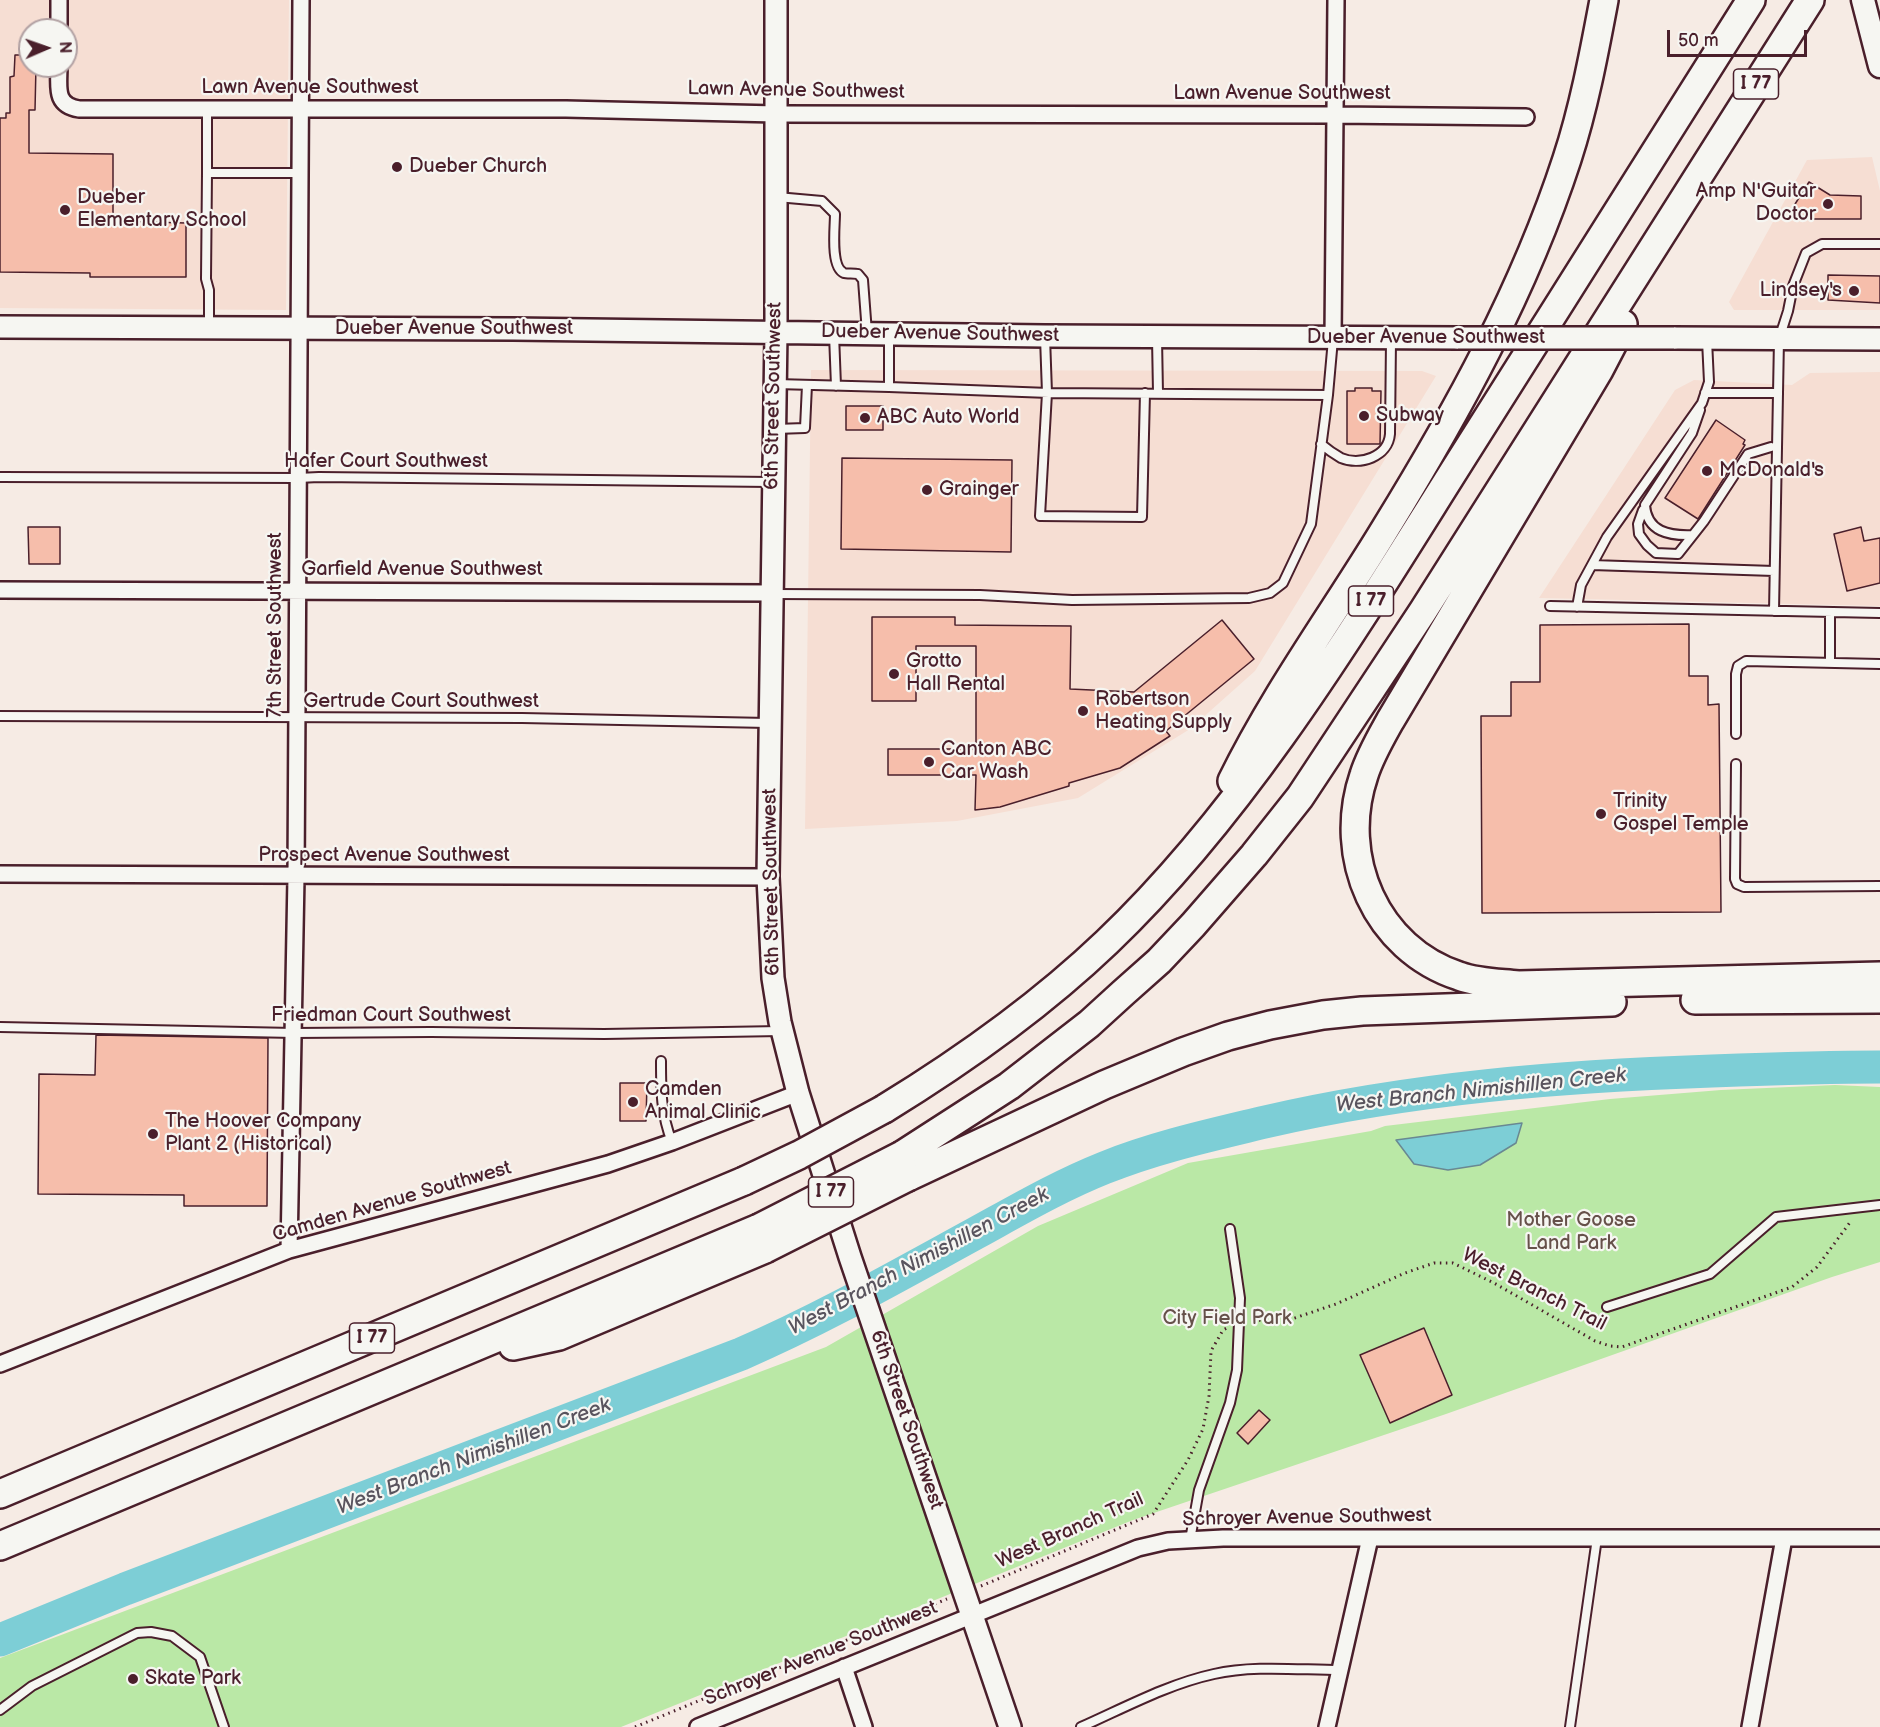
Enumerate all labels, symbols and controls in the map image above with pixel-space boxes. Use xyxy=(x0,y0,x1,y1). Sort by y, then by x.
north arrow xyxy=(18,18,78,78)
scale bar xyxy=(1670,18,1810,56)
text: 50 m xyxy=(1678,30,1719,51)
text: N xyxy=(55,41,74,54)
road number: I 77 xyxy=(1734,69,1778,99)
street label: Lawn Avenue Southwest xyxy=(201,76,419,100)
street label: Lawn Avenue Southwest xyxy=(687,77,905,105)
street label: Lawn Avenue Southwest xyxy=(1173,82,1391,106)
place label: Dueber Church xyxy=(409,155,547,179)
marker: Dueber Church xyxy=(390,160,404,174)
place label: Amp N'Guitar Doctor xyxy=(1696,180,1816,227)
place label: Dueber Elementary School xyxy=(77,186,247,233)
marker: Amp N'Guitar Doctor xyxy=(1821,197,1835,211)
marker: Dueber Elementary School xyxy=(58,203,72,217)
place label: Lindsey's xyxy=(1759,279,1842,303)
marker: Lindsey's xyxy=(1847,284,1861,298)
street label: 6th Street Southwest xyxy=(760,302,788,490)
street label: Dueber Avenue Southwest xyxy=(335,317,573,341)
street label: Dueber Avenue Southwest xyxy=(821,320,1059,348)
street label: Dueber Avenue Southwest xyxy=(1307,326,1545,350)
place label: Subway xyxy=(1376,404,1444,428)
place label: ABC Auto World xyxy=(877,406,1019,430)
marker: Subway xyxy=(1357,409,1371,423)
marker: ABC Auto World xyxy=(858,411,872,425)
street label: Hafer Court Southwest xyxy=(284,450,488,474)
place label: McDonald's xyxy=(1719,459,1824,483)
marker: McDonald's xyxy=(1700,464,1714,478)
place label: Grainger xyxy=(939,478,1019,502)
marker: Grainger xyxy=(920,483,934,497)
street label: 7th Street Southwest xyxy=(264,532,288,718)
street label: Garfield Avenue Southwest xyxy=(301,558,543,582)
road number: I 77 xyxy=(1348,586,1394,616)
place label: Grotto Hall Rental xyxy=(906,650,1005,697)
marker: Grotto Hall Rental xyxy=(887,667,901,681)
place label: Robertson Heating Supply xyxy=(1095,688,1232,735)
street label: Gertrude Court Southwest xyxy=(303,690,539,714)
marker: Robertson Heating Supply xyxy=(1076,704,1090,718)
place label: Canton ABC Car Wash xyxy=(941,738,1052,785)
marker: Canton ABC Car Wash xyxy=(922,755,936,769)
street label: 6th Street Southwest xyxy=(758,788,786,976)
place label: Trinity Gospel Temple xyxy=(1613,790,1749,837)
marker: Trinity Gospel Temple xyxy=(1594,807,1608,821)
street label: Prospect Avenue Southwest xyxy=(258,844,510,868)
street label: Friedman Court Southwest xyxy=(271,1004,511,1028)
water label: West Branch Nimishillen Creek xyxy=(1335,1063,1627,1119)
place label: Camden Animal Clinic xyxy=(645,1078,761,1125)
marker: Camden Animal Clinic xyxy=(626,1095,640,1109)
place label: The Hoover Company Plant 2 (Historical) xyxy=(165,1110,361,1157)
marker: The Hoover Company Plant 2 (Historical) xyxy=(146,1127,160,1141)
street label: Camden Avenue Southwest xyxy=(270,1156,514,1248)
road number: I 77 xyxy=(808,1177,854,1207)
water label: West Branch Nimishillen Creek xyxy=(784,1182,1054,1342)
park label: Mother Goose Land Park xyxy=(1506,1209,1636,1256)
street label: West Branch Trail xyxy=(1458,1243,1610,1337)
park label: City Field Park xyxy=(1162,1307,1292,1331)
road number: I 77 xyxy=(350,1323,394,1353)
street label: 6th Street Southwest xyxy=(864,1327,948,1513)
water label: West Branch Nimishillen Creek xyxy=(333,1393,615,1521)
street label: West Branch Trail xyxy=(993,1488,1147,1574)
street label: Schroyer Avenue Southwest xyxy=(1182,1504,1432,1532)
street label: Schroyer Avenue Southwest xyxy=(701,1596,941,1712)
place label: Skate Park xyxy=(145,1667,241,1691)
marker: Skate Park xyxy=(126,1672,140,1686)

